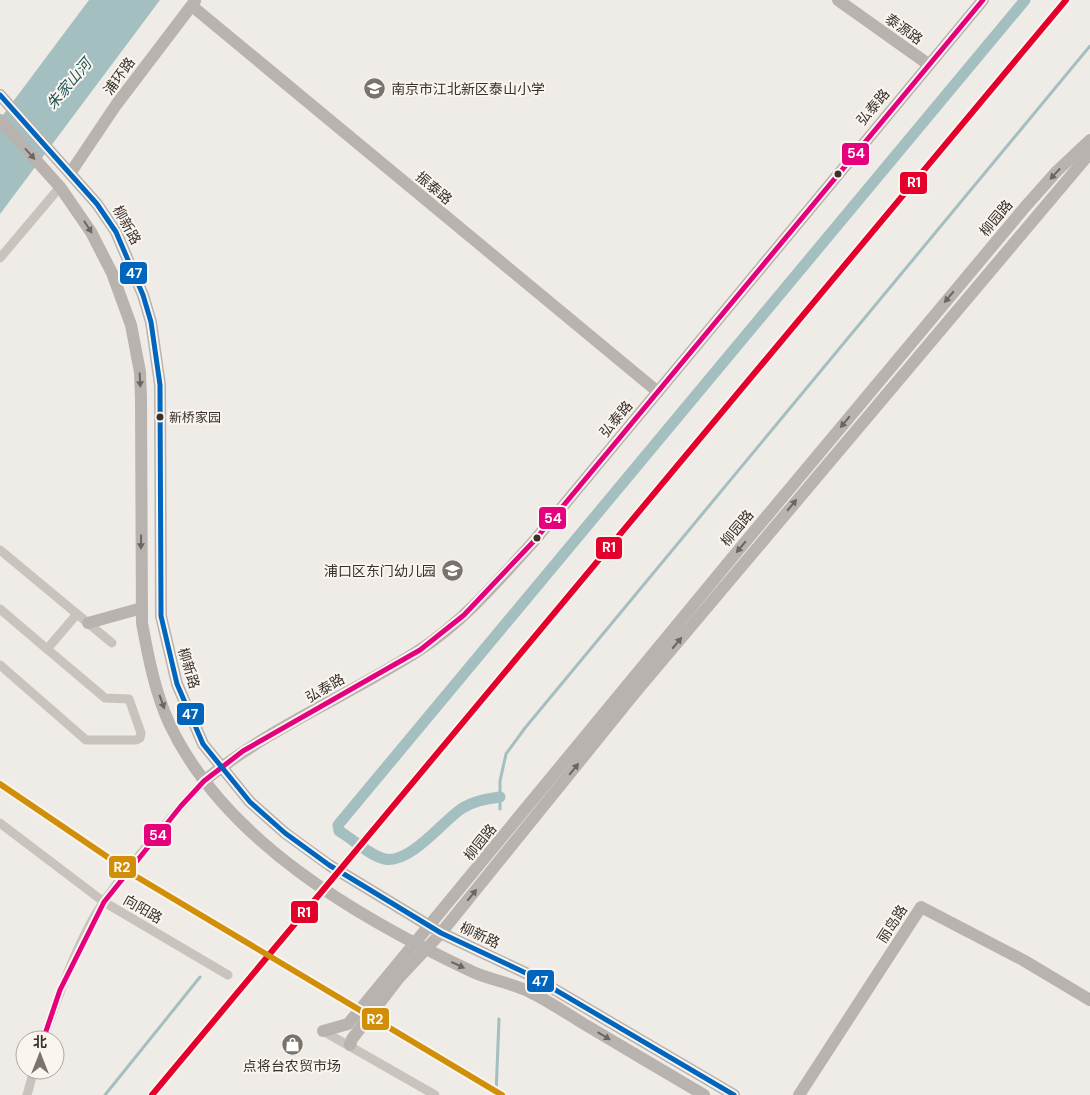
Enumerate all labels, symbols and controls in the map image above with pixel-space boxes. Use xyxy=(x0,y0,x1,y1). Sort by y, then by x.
street label: 泰源路 xyxy=(882,10,926,48)
water label: 朱家山河 xyxy=(42,52,98,113)
street label: 浦环路 xyxy=(99,54,139,98)
school or university icon: 南京市江北新区泰山小学 xyxy=(363,77,387,101)
place label: 南京市江北新区泰山小学 xyxy=(391,80,545,98)
street label: 弘泰路 xyxy=(853,85,893,129)
line badge: 54 xyxy=(841,142,870,166)
text: 54 xyxy=(847,144,865,162)
one-way arrow xyxy=(24,147,36,159)
one-way arrow xyxy=(1049,167,1061,179)
street label: 振泰路 xyxy=(412,168,456,208)
unlabelled marker xyxy=(833,169,843,179)
line badge: R1 xyxy=(899,171,928,195)
text: R1 xyxy=(907,173,921,191)
street label: 柳园路 xyxy=(976,196,1016,240)
street label: 柳新路 xyxy=(109,202,145,248)
one-way arrow xyxy=(83,221,93,234)
line badge: 47 xyxy=(119,261,148,285)
text: 47 xyxy=(126,264,143,282)
one-way arrow xyxy=(944,290,955,303)
one-way arrow xyxy=(137,372,145,388)
street label: 弘泰路 xyxy=(596,397,636,441)
place label: 新桥家园 xyxy=(169,409,221,426)
marker: 新桥家园 xyxy=(155,412,165,422)
one-way arrow xyxy=(840,415,851,428)
one-way arrow xyxy=(787,499,798,512)
line badge: 54 xyxy=(538,506,567,530)
street label: 柳园路 xyxy=(717,506,757,550)
text: 54 xyxy=(544,509,562,527)
unlabelled marker xyxy=(532,533,542,543)
one-way arrow xyxy=(137,534,145,550)
line badge: R1 xyxy=(595,536,623,560)
text: R1 xyxy=(602,538,616,556)
one-way arrow xyxy=(735,540,747,552)
school or university icon: 浦口区东门幼儿园 xyxy=(440,559,464,583)
place label: 浦口区东门幼儿园 xyxy=(324,562,436,580)
one-way arrow xyxy=(671,637,682,650)
street label: 柳新路 xyxy=(174,645,204,691)
street label: 弘泰路 xyxy=(302,670,348,706)
one-way arrow xyxy=(158,695,166,710)
line badge: 47 xyxy=(176,702,205,726)
text: 47 xyxy=(182,705,199,723)
one-way arrow xyxy=(569,762,579,776)
street label: 柳园路 xyxy=(460,820,500,864)
line badge: 54 xyxy=(143,823,172,847)
text: 54 xyxy=(149,826,167,844)
line badge: R2 xyxy=(108,855,137,879)
text: R2 xyxy=(114,858,130,876)
one-way arrow xyxy=(467,889,478,902)
street label: 向阳路 xyxy=(120,891,166,927)
line badge: R1 xyxy=(290,900,319,924)
street label: 丽岛路 xyxy=(873,901,911,947)
text: R1 xyxy=(297,903,311,921)
street label: 柳新路 xyxy=(457,918,503,952)
one-way arrow xyxy=(451,961,465,969)
line badge: 47 xyxy=(526,969,555,993)
text: 47 xyxy=(532,972,549,990)
line badge: R2 xyxy=(361,1007,390,1031)
text: R2 xyxy=(367,1010,383,1028)
north arrow xyxy=(15,1030,65,1080)
one-way arrow xyxy=(597,1031,610,1040)
shop icon: 点将台农贸市场 xyxy=(280,1032,304,1056)
text: 北 xyxy=(33,1033,47,1051)
place label: 点将台农贸市场 xyxy=(243,1057,341,1075)

